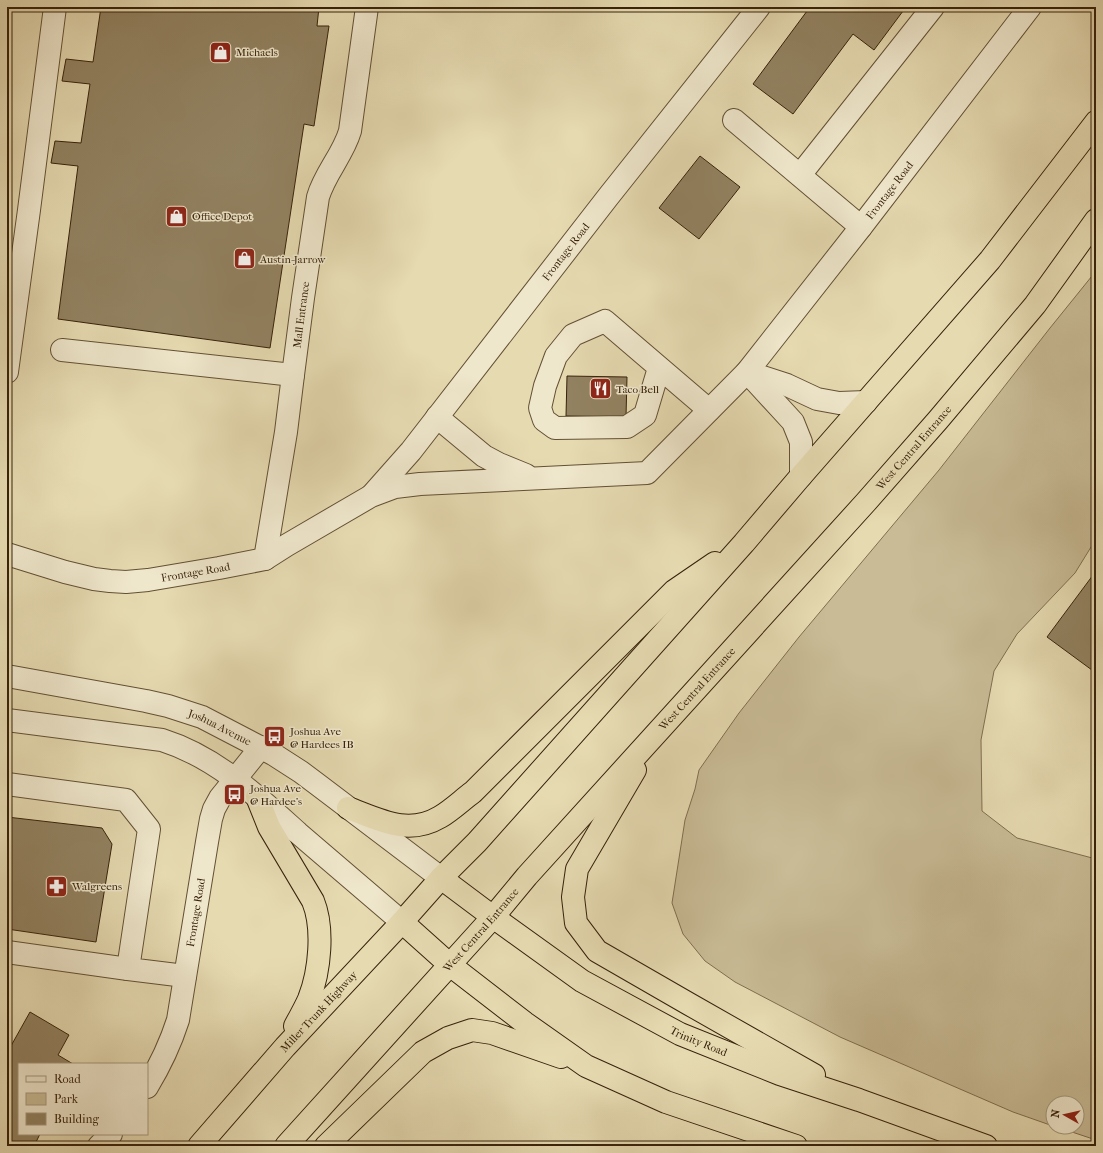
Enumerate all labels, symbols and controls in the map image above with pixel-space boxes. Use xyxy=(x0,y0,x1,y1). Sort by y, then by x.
shop icon: Michaels xyxy=(207,39,233,65)
place label: Michaels xyxy=(236,46,278,59)
street label: Frontage Road xyxy=(863,158,917,222)
shop icon: Office Depot xyxy=(164,203,190,229)
place label: Office Depot xyxy=(192,210,252,223)
street label: Frontage Road xyxy=(539,220,593,283)
shop icon: Austin-Jarrow xyxy=(232,246,258,272)
place label: Austin-Jarrow xyxy=(259,253,326,266)
street label: Mall Entrance xyxy=(291,280,312,349)
restaurant icon: Taco Bell xyxy=(587,376,613,402)
place label: Taco Bell xyxy=(616,383,659,396)
street label: West Central Entrance xyxy=(873,403,955,493)
street label: Frontage Road xyxy=(160,560,232,585)
street label: West Central Entrance xyxy=(656,644,739,734)
street label: Joshua Avenue xyxy=(186,707,254,749)
bus stop icon: Joshua Ave @ Hardees IB xyxy=(262,724,288,750)
place label: Joshua Ave @ Hardees IB xyxy=(289,725,354,751)
bus stop icon: Joshua Ave @ Hardee's xyxy=(221,781,247,807)
place label: Joshua Ave @ Hardee's xyxy=(249,782,302,808)
pharmacy icon: Walgreens xyxy=(43,873,69,899)
street label: Frontage Road xyxy=(184,876,208,948)
place label: Walgreens xyxy=(71,880,122,893)
street label: West Central Entrance xyxy=(440,885,522,975)
street label: Miller Trunk Highway xyxy=(278,968,361,1055)
street label: Trinity Road xyxy=(667,1024,730,1060)
legend xyxy=(18,1063,148,1135)
text: Road xyxy=(54,1072,81,1086)
text: Park xyxy=(54,1092,79,1106)
north arrow xyxy=(1045,1095,1085,1135)
text: N xyxy=(1049,1108,1063,1119)
text: Building xyxy=(54,1112,99,1126)

